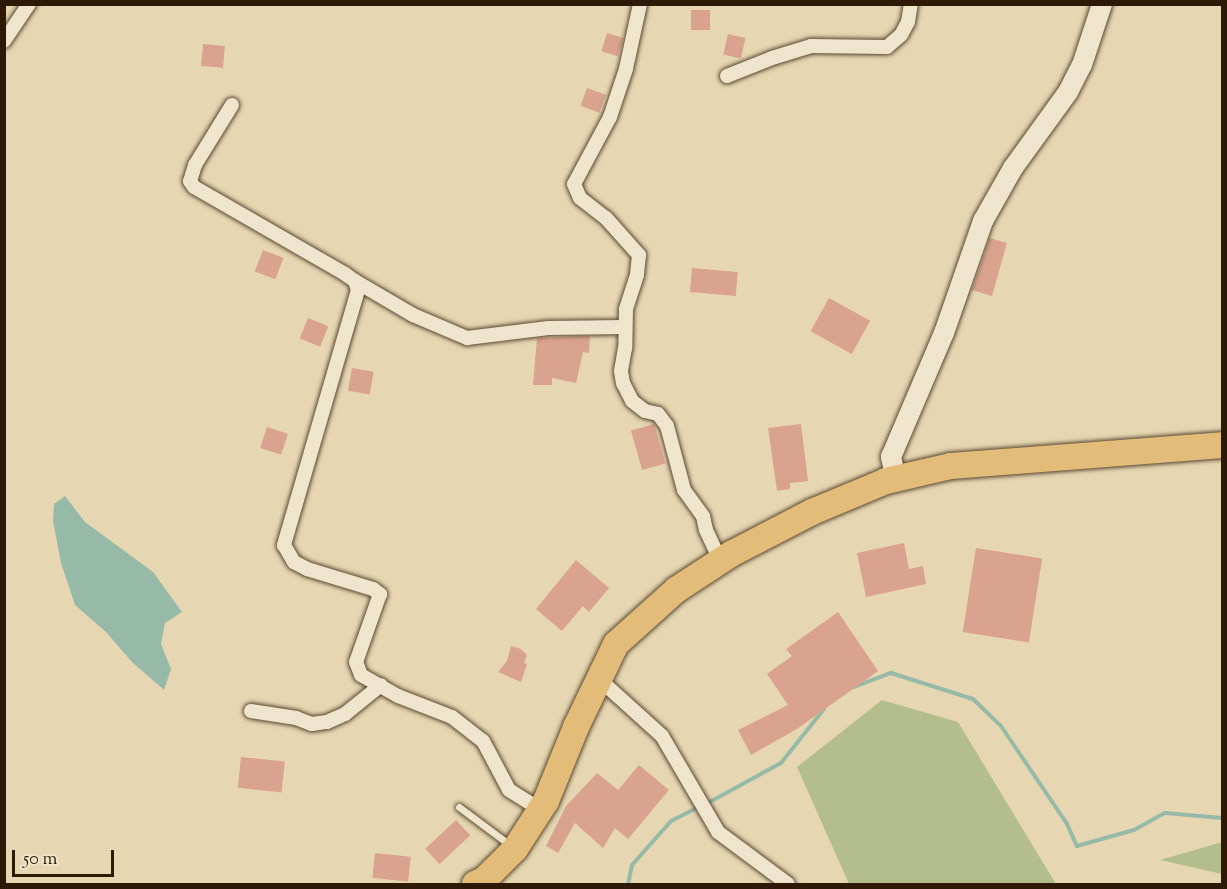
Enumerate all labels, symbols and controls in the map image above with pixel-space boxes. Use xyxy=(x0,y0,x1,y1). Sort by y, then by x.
scale bar xyxy=(15,838,117,876)
text: 50 m xyxy=(23,847,57,873)

